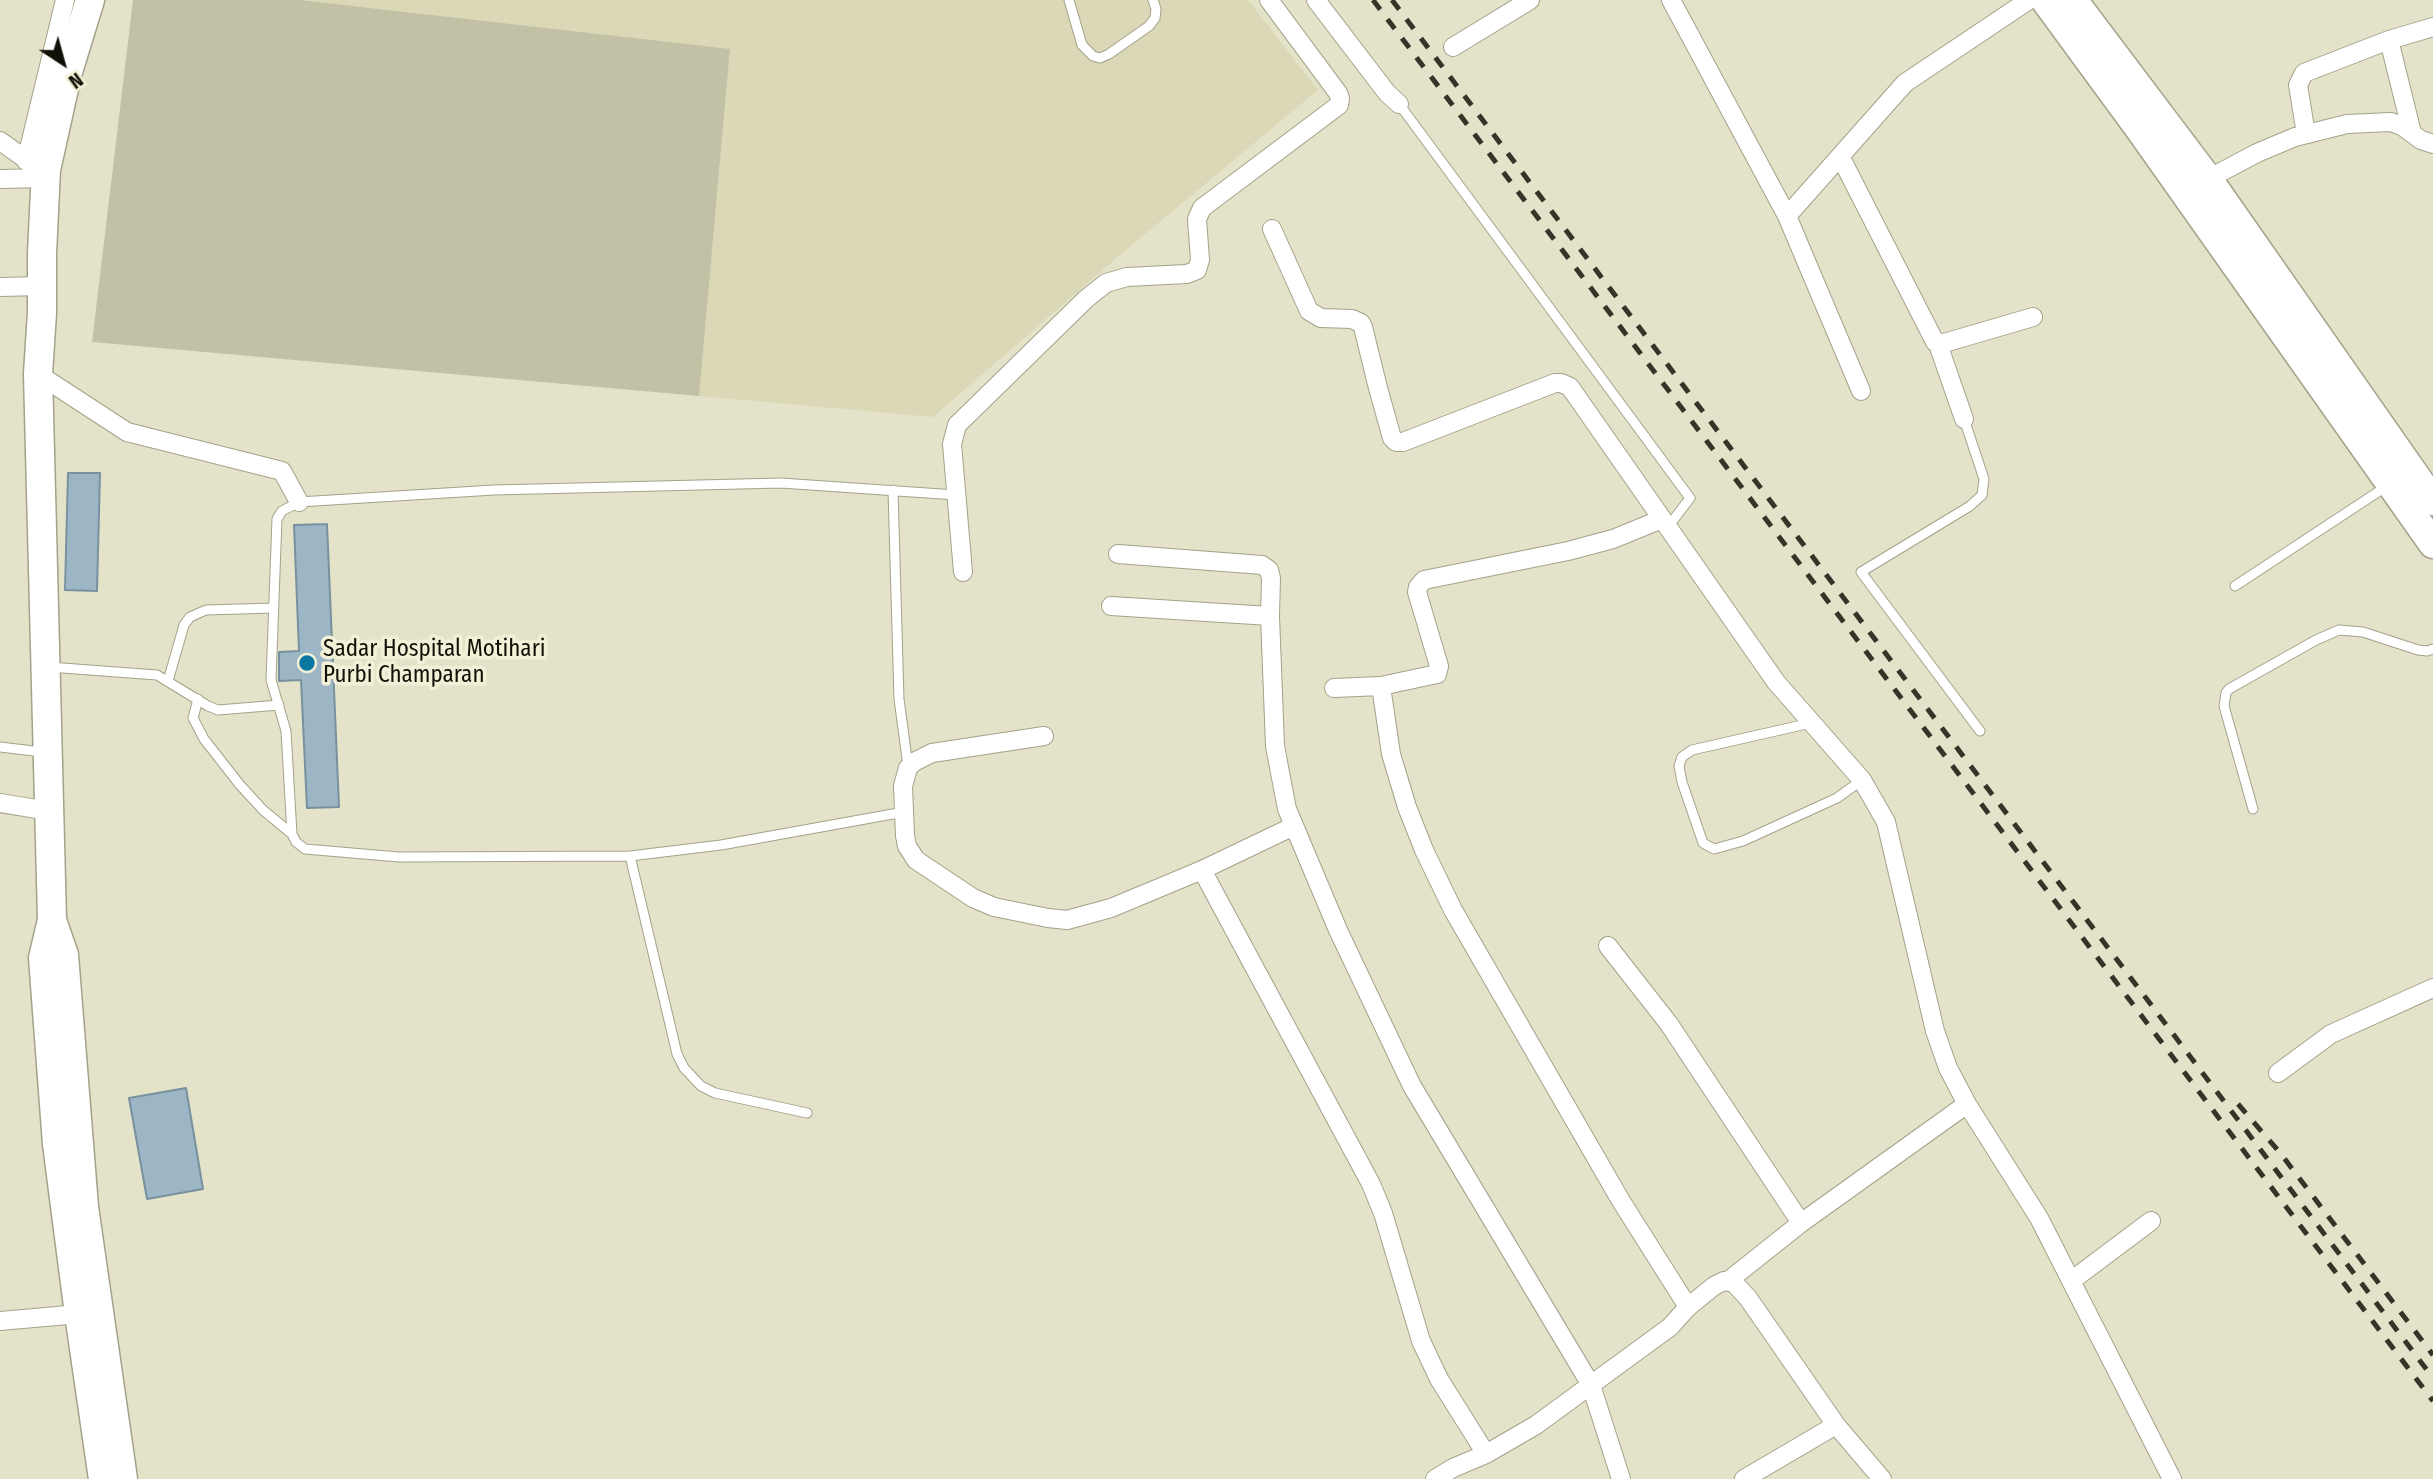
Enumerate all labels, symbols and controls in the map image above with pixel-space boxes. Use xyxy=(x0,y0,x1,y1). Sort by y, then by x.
north arrow xyxy=(28,28,98,98)
text: N xyxy=(64,68,87,93)
place label: Sadar Hospital Motihari Purbi Champaran xyxy=(323,636,545,690)
marker: Sadar Hospital Motihari Purbi Champaran xyxy=(297,653,317,673)

